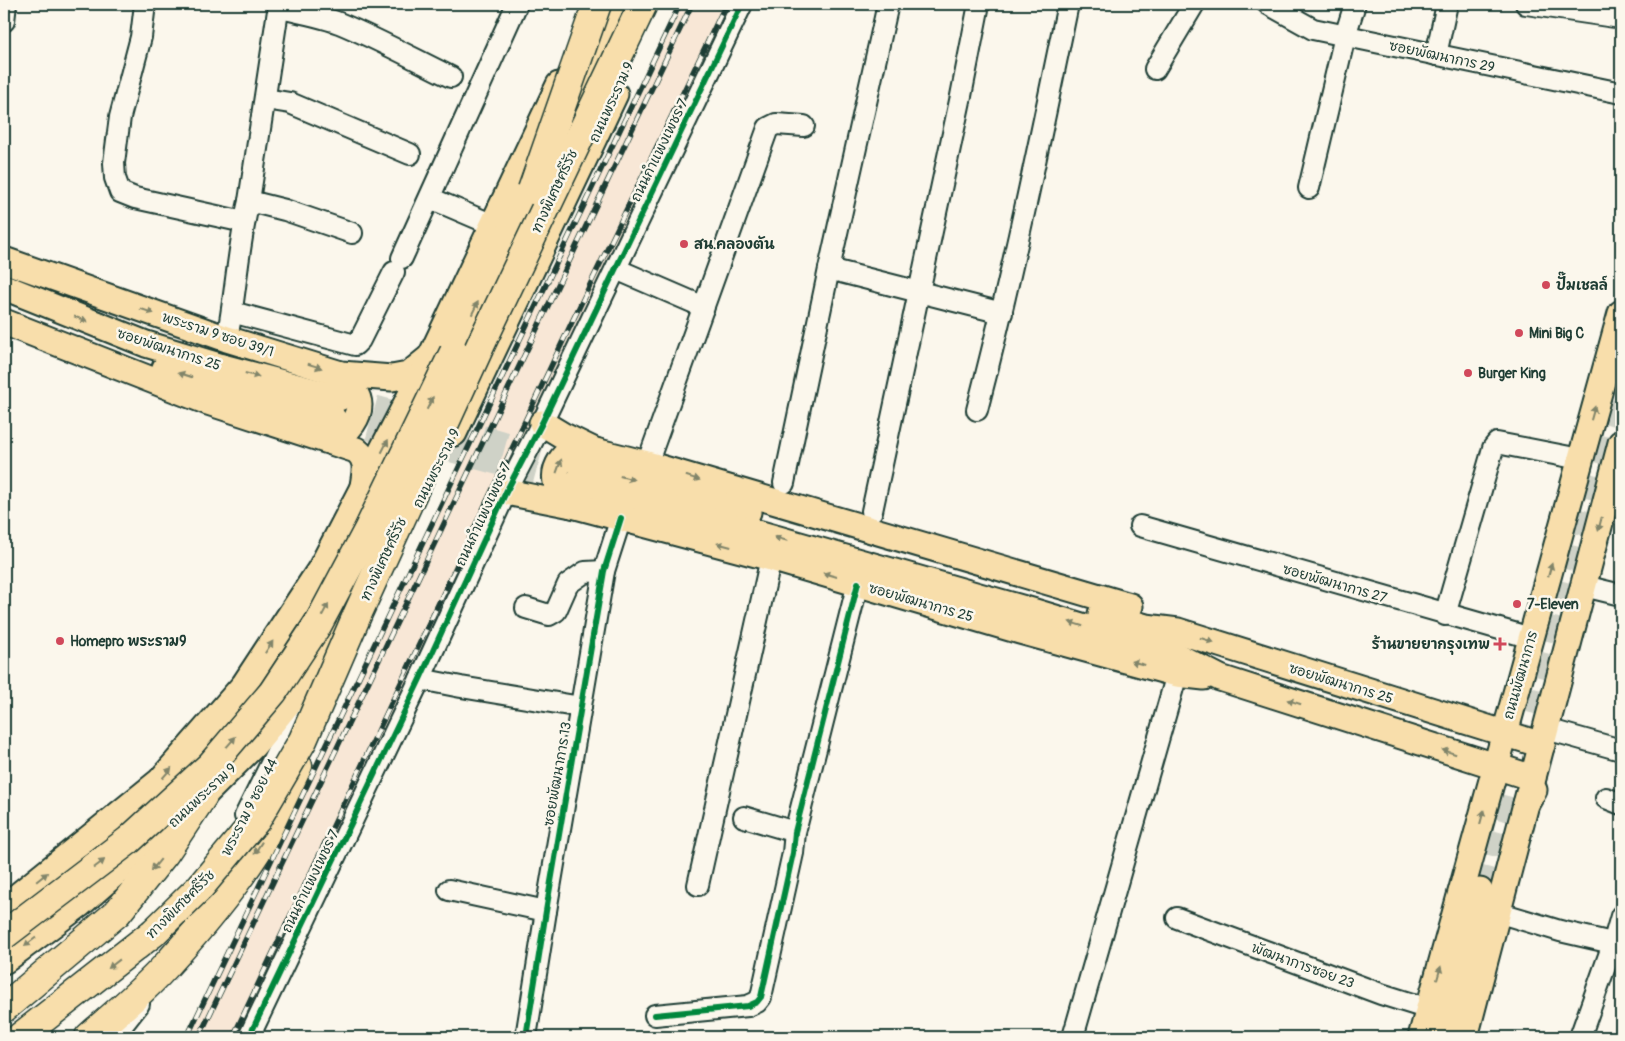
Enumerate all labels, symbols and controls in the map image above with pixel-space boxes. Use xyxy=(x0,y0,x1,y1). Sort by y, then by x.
street label: ซอยพัฒนาการ 29 xyxy=(1387,37,1496,76)
street label: ถนนพระราม 9 xyxy=(585,59,637,145)
street label: ถนนกำแพงเพชร 7 xyxy=(627,95,692,205)
street label: ทางพิเศษศรีรัช xyxy=(528,147,581,236)
place label: สน.คลองตัน xyxy=(694,235,775,253)
marker: สน.คลองตัน xyxy=(678,238,690,250)
place label: ปั๊มเชลล์ xyxy=(1556,271,1608,294)
marker: ปั๊มเชลล์ xyxy=(1540,279,1552,291)
one-way arrow xyxy=(471,301,479,315)
one-way arrow xyxy=(140,307,155,315)
street label: พระราม 9 ซอย 39/1 xyxy=(160,308,276,361)
one-way arrow xyxy=(74,316,89,323)
street label: ซอยพัฒนาการ 25 xyxy=(115,325,223,374)
place label: Mini Big C xyxy=(1529,325,1584,342)
marker: Mini Big C xyxy=(1513,327,1525,339)
one-way arrow xyxy=(308,362,323,370)
place label: Burger King xyxy=(1478,365,1546,382)
marker: Burger King xyxy=(1462,367,1474,379)
one-way arrow xyxy=(178,371,193,378)
one-way arrow xyxy=(245,371,260,379)
one-way arrow xyxy=(426,396,434,410)
one-way arrow xyxy=(1590,405,1598,420)
street label: ถนนพระราม 9 xyxy=(409,426,464,511)
one-way arrow xyxy=(381,439,389,453)
street label: ถนนกำแพงเพชร 7 xyxy=(452,459,515,569)
one-way arrow xyxy=(556,459,563,474)
one-way arrow xyxy=(619,474,634,482)
one-way arrow xyxy=(686,475,701,483)
street label: ทางพิเศษศรีรัช xyxy=(357,515,410,604)
one-way arrow xyxy=(1596,517,1604,532)
one-way arrow xyxy=(773,535,788,543)
one-way arrow xyxy=(716,541,731,549)
street label: ซอยพัฒนาการ 27 xyxy=(1281,560,1390,607)
one-way arrow xyxy=(1546,562,1554,577)
one-way arrow xyxy=(822,571,837,579)
street label: ซอยพัฒนาการ 25 xyxy=(867,579,975,626)
place label: 7-Eleven xyxy=(1527,596,1579,613)
marker: 7-Eleven xyxy=(1511,598,1523,610)
one-way arrow xyxy=(321,603,329,617)
one-way arrow xyxy=(1069,620,1084,628)
street label: ถนนพัฒนาการ xyxy=(1500,629,1541,721)
place label: Homepro พระราม9 xyxy=(70,633,186,650)
place label: ร้านขายยากรุงเทพ xyxy=(1372,634,1490,655)
marker: Homepro พระราม9 xyxy=(54,635,66,647)
one-way arrow xyxy=(1199,637,1214,644)
marker: ร้านขายยากรุงเทพ xyxy=(1494,638,1506,650)
one-way arrow xyxy=(264,640,273,654)
one-way arrow xyxy=(1130,659,1145,667)
street label: ซอยพัฒนาการ 25 xyxy=(1287,660,1395,707)
one-way arrow xyxy=(1287,698,1302,706)
street label: ซอยพัฒนาการ 13 xyxy=(540,720,575,828)
one-way arrow xyxy=(225,736,236,749)
one-way arrow xyxy=(1441,747,1456,755)
street label: พระราม 9 ซอย 44 xyxy=(218,756,281,859)
street label: ถนนพระราม 9 xyxy=(165,760,240,831)
one-way arrow xyxy=(161,768,173,780)
one-way arrow xyxy=(1478,809,1486,824)
street label: ถนนกำแพงเพชร 7 xyxy=(278,826,343,936)
one-way arrow xyxy=(254,841,263,854)
one-way arrow xyxy=(92,858,105,869)
one-way arrow xyxy=(150,858,161,871)
street label: ทางพิเศษศรีรัช xyxy=(142,866,218,942)
one-way arrow xyxy=(35,871,48,882)
one-way arrow xyxy=(24,936,37,947)
street label: พัฒนาการซอย 23 xyxy=(1249,939,1357,992)
one-way arrow xyxy=(108,958,121,969)
one-way arrow xyxy=(1435,966,1443,981)

